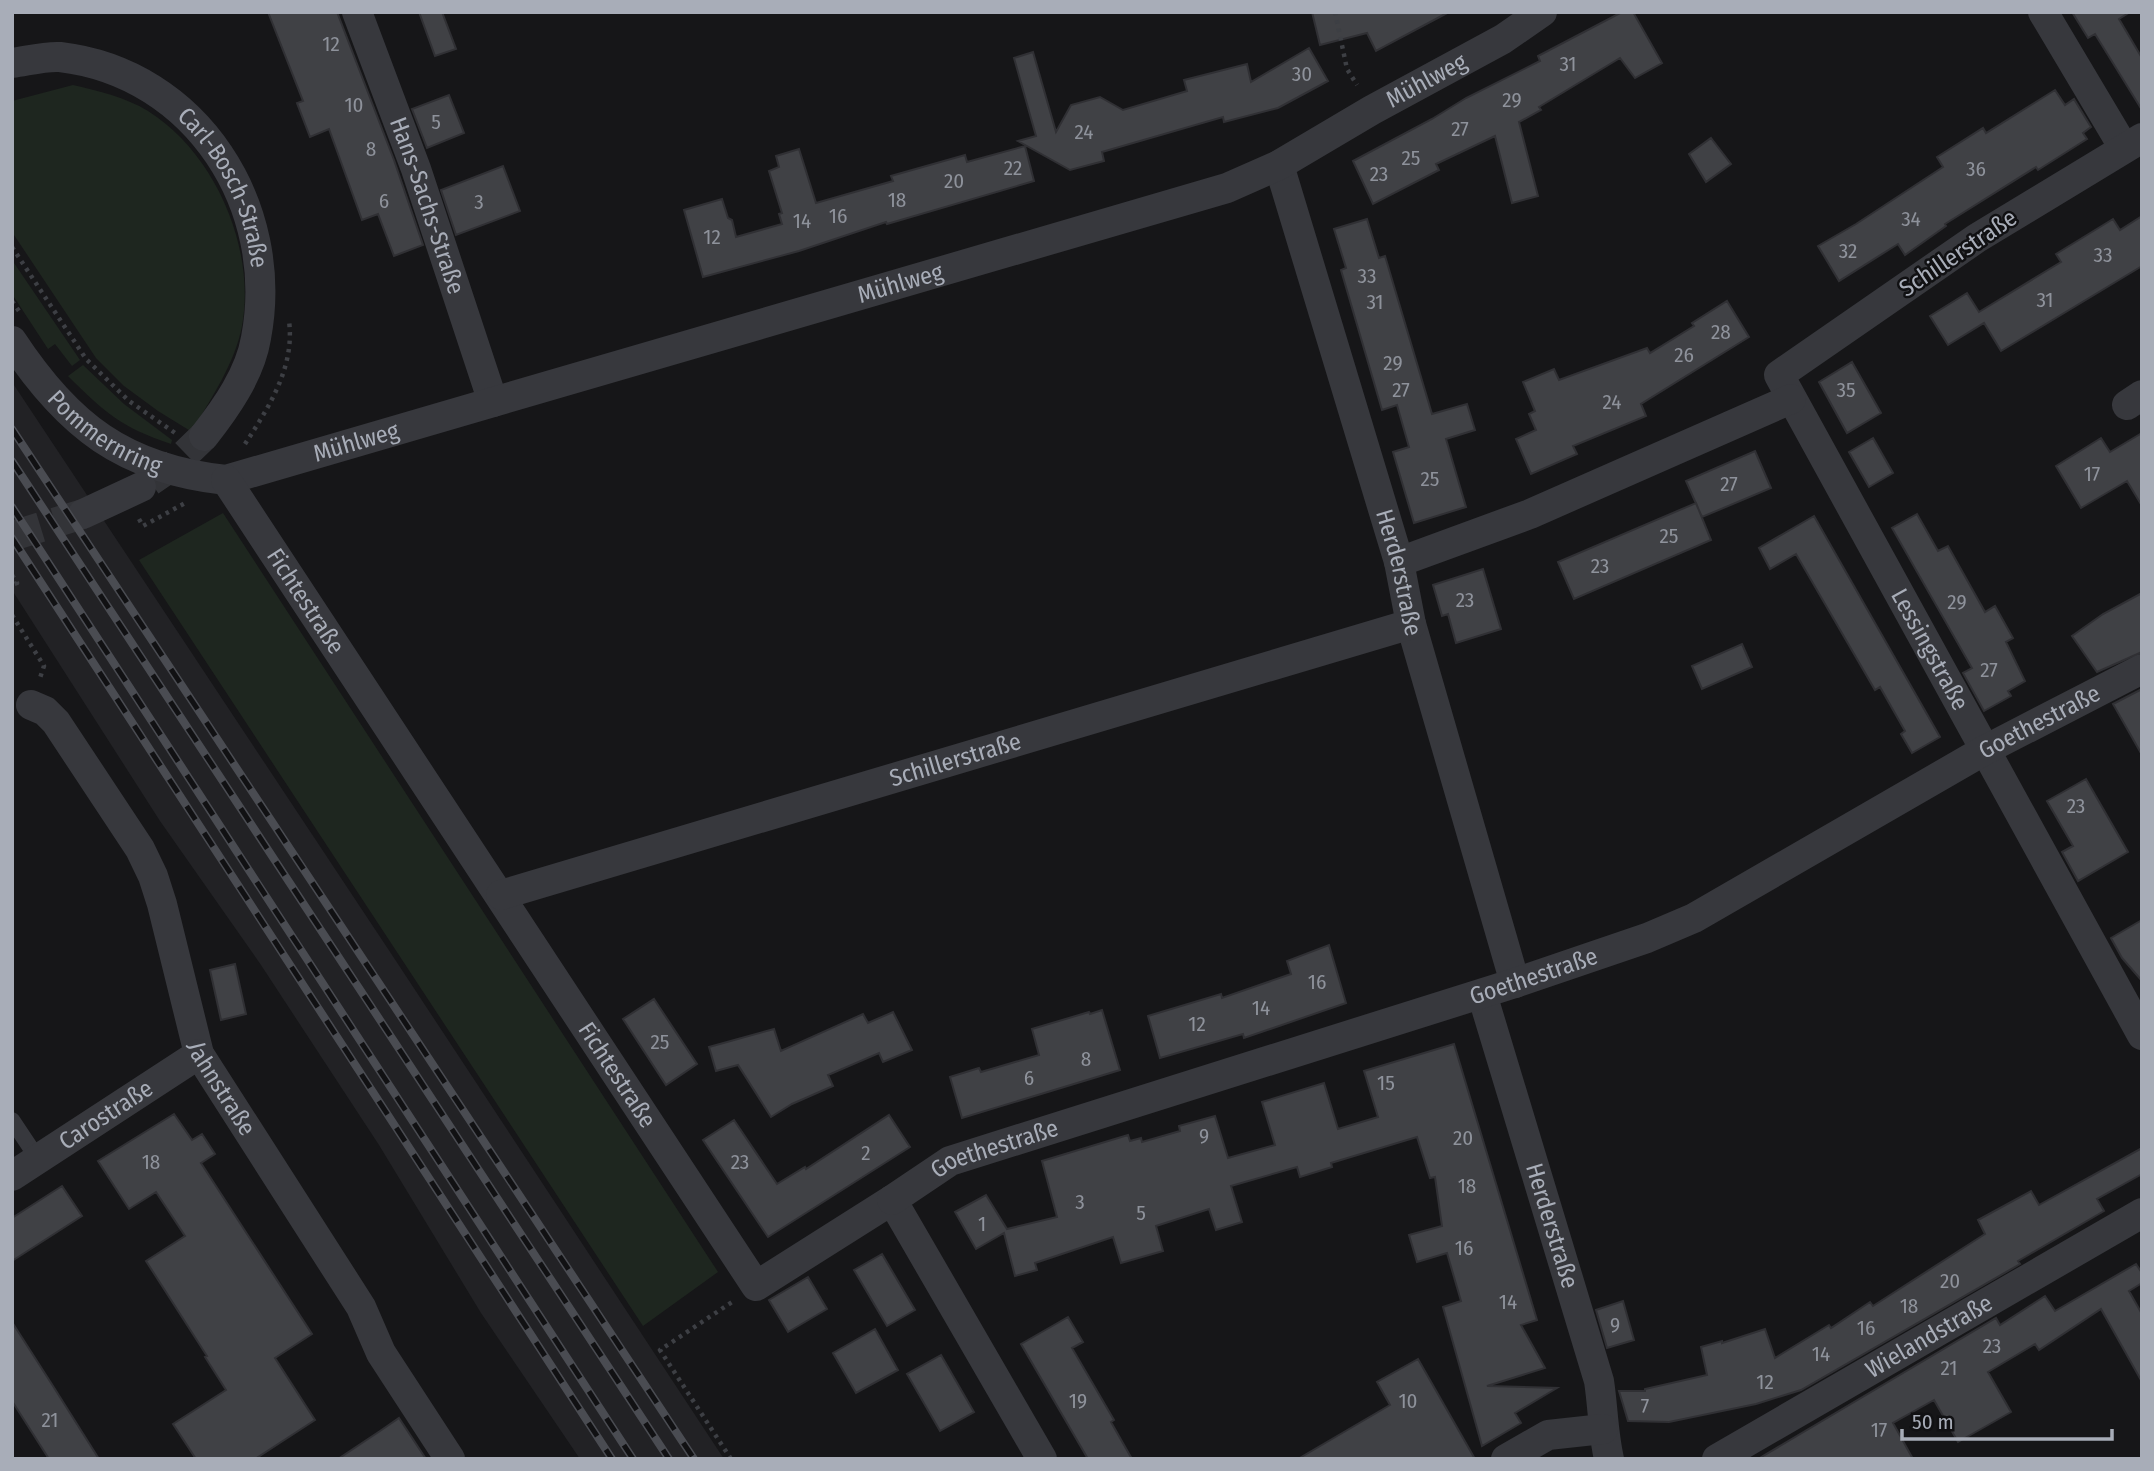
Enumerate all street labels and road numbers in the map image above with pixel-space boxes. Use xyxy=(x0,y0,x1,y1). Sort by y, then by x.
street label: Mühlweg xyxy=(1381,47,1472,114)
street label: Carl-Bosch-Straße xyxy=(172,102,273,269)
street label: Hans-Sachs-Straße xyxy=(384,113,470,298)
street label: Schillerstraße xyxy=(1894,204,2022,302)
street label: Mühlweg xyxy=(854,257,947,309)
street label: Pommernring xyxy=(42,385,166,480)
street label: Mühlweg xyxy=(310,416,403,468)
street label: Herderstraße xyxy=(1370,506,1428,639)
street label: Fichtestraße xyxy=(261,543,350,659)
street label: Lessingstraße xyxy=(1885,584,1975,715)
street label: Goethestraße xyxy=(1974,679,2105,765)
street label: Schillerstraße xyxy=(886,727,1024,792)
street label: Goethestraße xyxy=(1466,942,1601,1010)
street label: Fichtestraße xyxy=(572,1017,662,1133)
street label: Jahnstraße xyxy=(183,1039,261,1141)
street label: Carostraße xyxy=(54,1074,158,1156)
street label: Goethestraße xyxy=(925,1114,1062,1184)
street label: Herderstraße xyxy=(1520,1160,1584,1291)
street label: Wielandstraße xyxy=(1861,1289,1997,1384)

